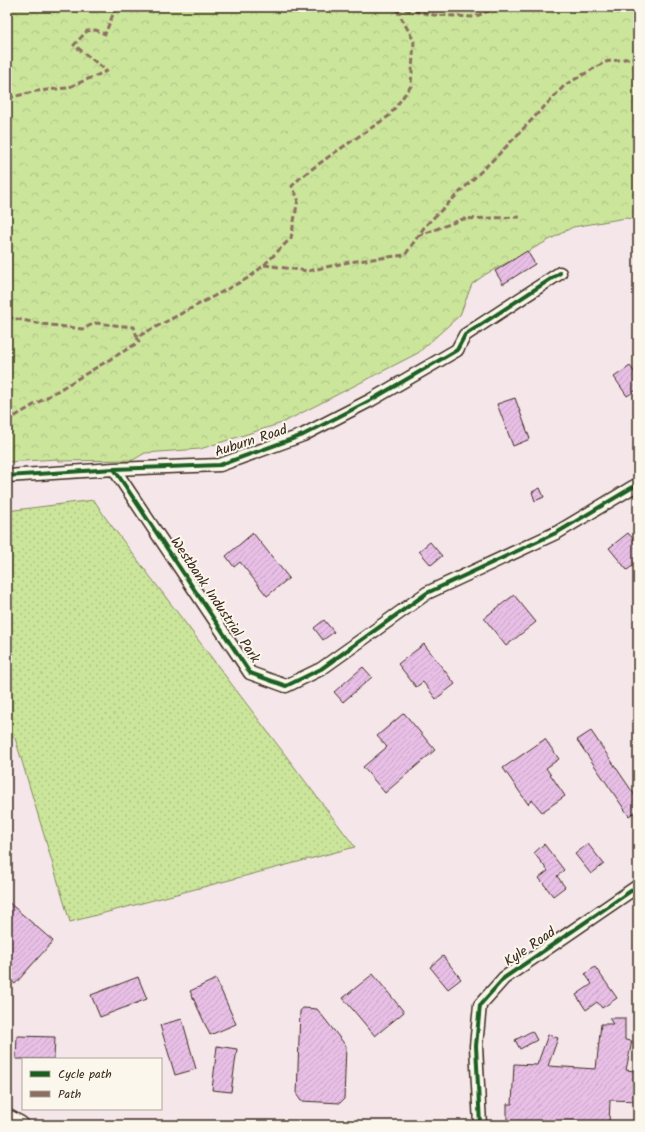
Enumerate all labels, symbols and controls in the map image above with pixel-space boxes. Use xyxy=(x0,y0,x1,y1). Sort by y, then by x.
street label: Auburn Road xyxy=(212,419,291,463)
street label: Westbank Industrial Park xyxy=(164,532,266,668)
street label: Kyle Road xyxy=(500,921,561,972)
legend xyxy=(22,1058,162,1110)
text: Cycle path xyxy=(58,1065,112,1084)
text: Path xyxy=(58,1085,81,1104)

